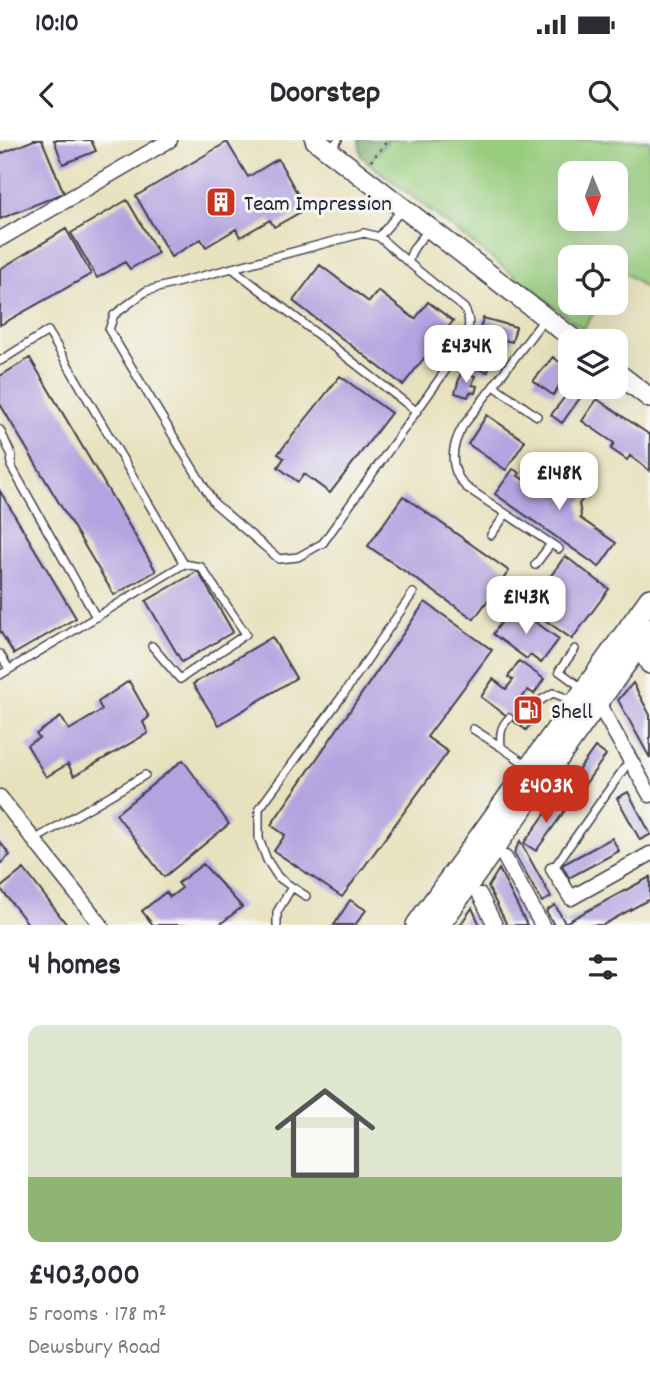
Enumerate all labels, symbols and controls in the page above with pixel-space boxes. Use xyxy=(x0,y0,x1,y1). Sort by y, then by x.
text: 10:10 xyxy=(35,6,79,43)
text: Doorstep xyxy=(270,72,380,118)
icon: back xyxy=(28,76,66,114)
icon: search xyxy=(584,76,622,114)
north arrow xyxy=(558,161,628,231)
map controls xyxy=(558,161,628,399)
building icon: Team Impression xyxy=(204,185,238,219)
place label: Team Impression xyxy=(244,189,392,222)
button: locate xyxy=(558,245,628,315)
pin: £434K xyxy=(417,326,515,385)
button: layers xyxy=(558,329,628,399)
text: £434K xyxy=(440,331,492,364)
pin: £148K xyxy=(510,452,608,512)
text: £148K xyxy=(536,458,582,491)
pin: £143K xyxy=(477,576,575,636)
text: £143K xyxy=(503,582,549,615)
fuel station icon: Shell xyxy=(511,693,545,727)
place label: Shell xyxy=(551,697,593,730)
pin: £403K xyxy=(497,766,595,825)
text: £403K xyxy=(519,771,573,804)
text: 4 homes xyxy=(28,946,121,989)
icon: filters xyxy=(584,948,622,986)
icon: home xyxy=(262,1070,388,1196)
text: £403,000 xyxy=(28,1256,140,1299)
text: 5 rooms · 178 m² xyxy=(28,1299,167,1332)
text: Dewsbury Road xyxy=(28,1332,160,1365)

